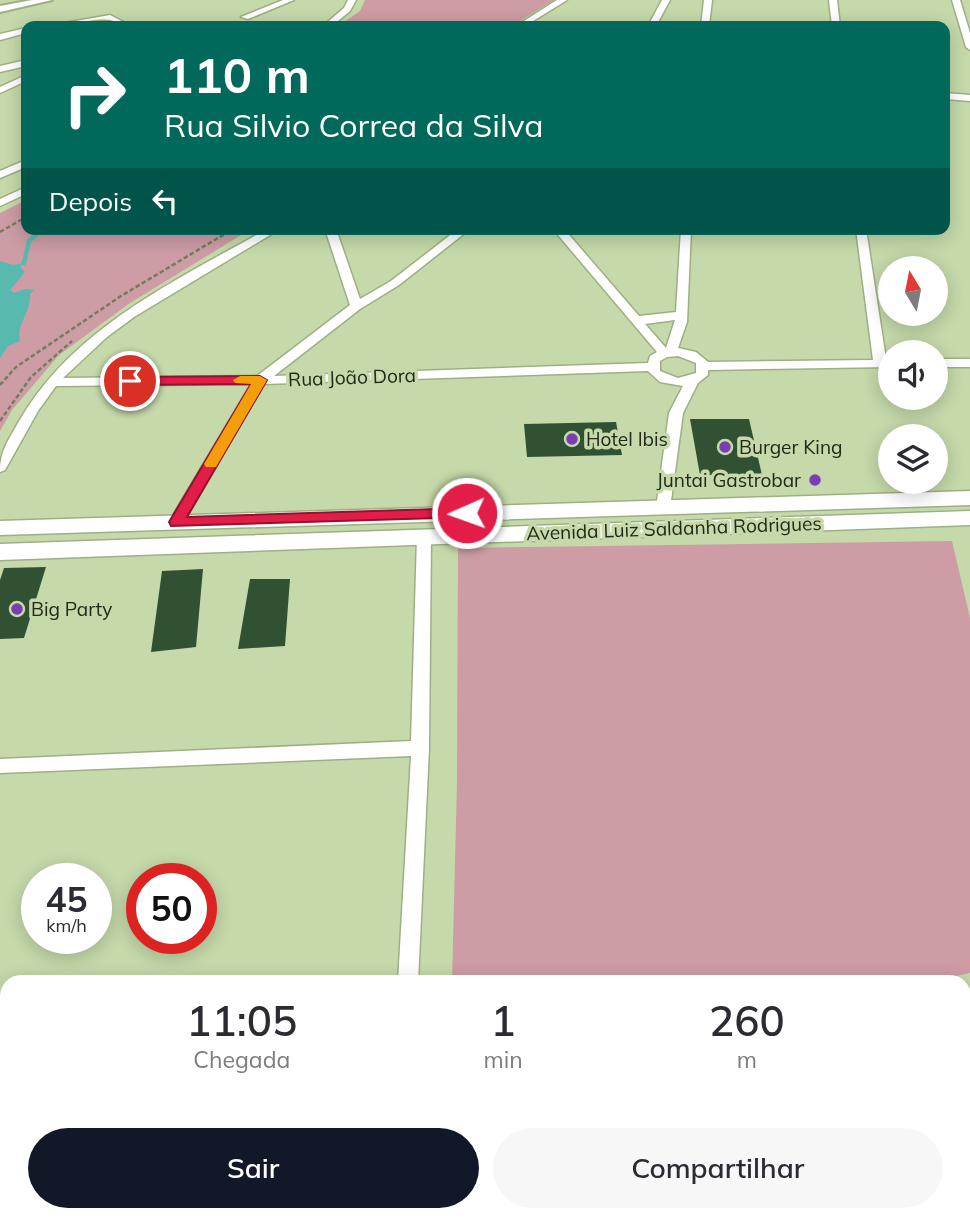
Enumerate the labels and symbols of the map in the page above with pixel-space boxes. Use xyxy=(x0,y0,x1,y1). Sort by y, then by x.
north arrow xyxy=(878,256,948,326)
pin xyxy=(100,351,160,411)
street label: Rua João Dora xyxy=(288,363,416,391)
place label: Hotel Ibis xyxy=(586,427,668,451)
marker: Hotel Ibis xyxy=(564,431,580,447)
place label: Burger King xyxy=(739,435,842,459)
marker: Burger King xyxy=(717,439,733,455)
place label: Juntai Gastrobar xyxy=(657,468,801,492)
marker: Juntai Gastrobar xyxy=(807,472,823,488)
position arrow xyxy=(430,476,504,550)
street label: Avenida Luiz Saldanha Rodrigues xyxy=(526,511,822,545)
place label: Big Party xyxy=(31,597,112,621)
marker: Big Party xyxy=(9,601,25,617)
speed limit sign: 50 xyxy=(126,863,217,954)

